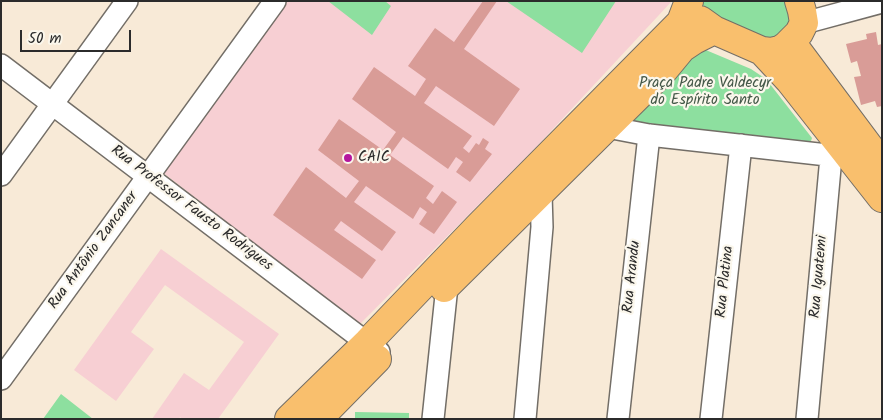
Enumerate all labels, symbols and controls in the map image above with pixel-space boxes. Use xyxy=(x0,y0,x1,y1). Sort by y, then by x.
scale bar xyxy=(22,20,134,52)
text: 50 m xyxy=(28,27,62,51)
park label: Praça Padre Valdecyr do Espírito Santo xyxy=(639,75,771,110)
street label: Rua Professor Fausto Rodrigues xyxy=(107,142,275,276)
place label: CAIC xyxy=(358,149,390,167)
marker: CAIC xyxy=(342,152,354,164)
street label: Rua Antônio Zancaner xyxy=(45,189,143,313)
street label: Rua Iguatemi xyxy=(807,235,833,319)
street label: Rua Arandu xyxy=(620,240,646,314)
street label: Rua Platina xyxy=(713,245,739,319)

